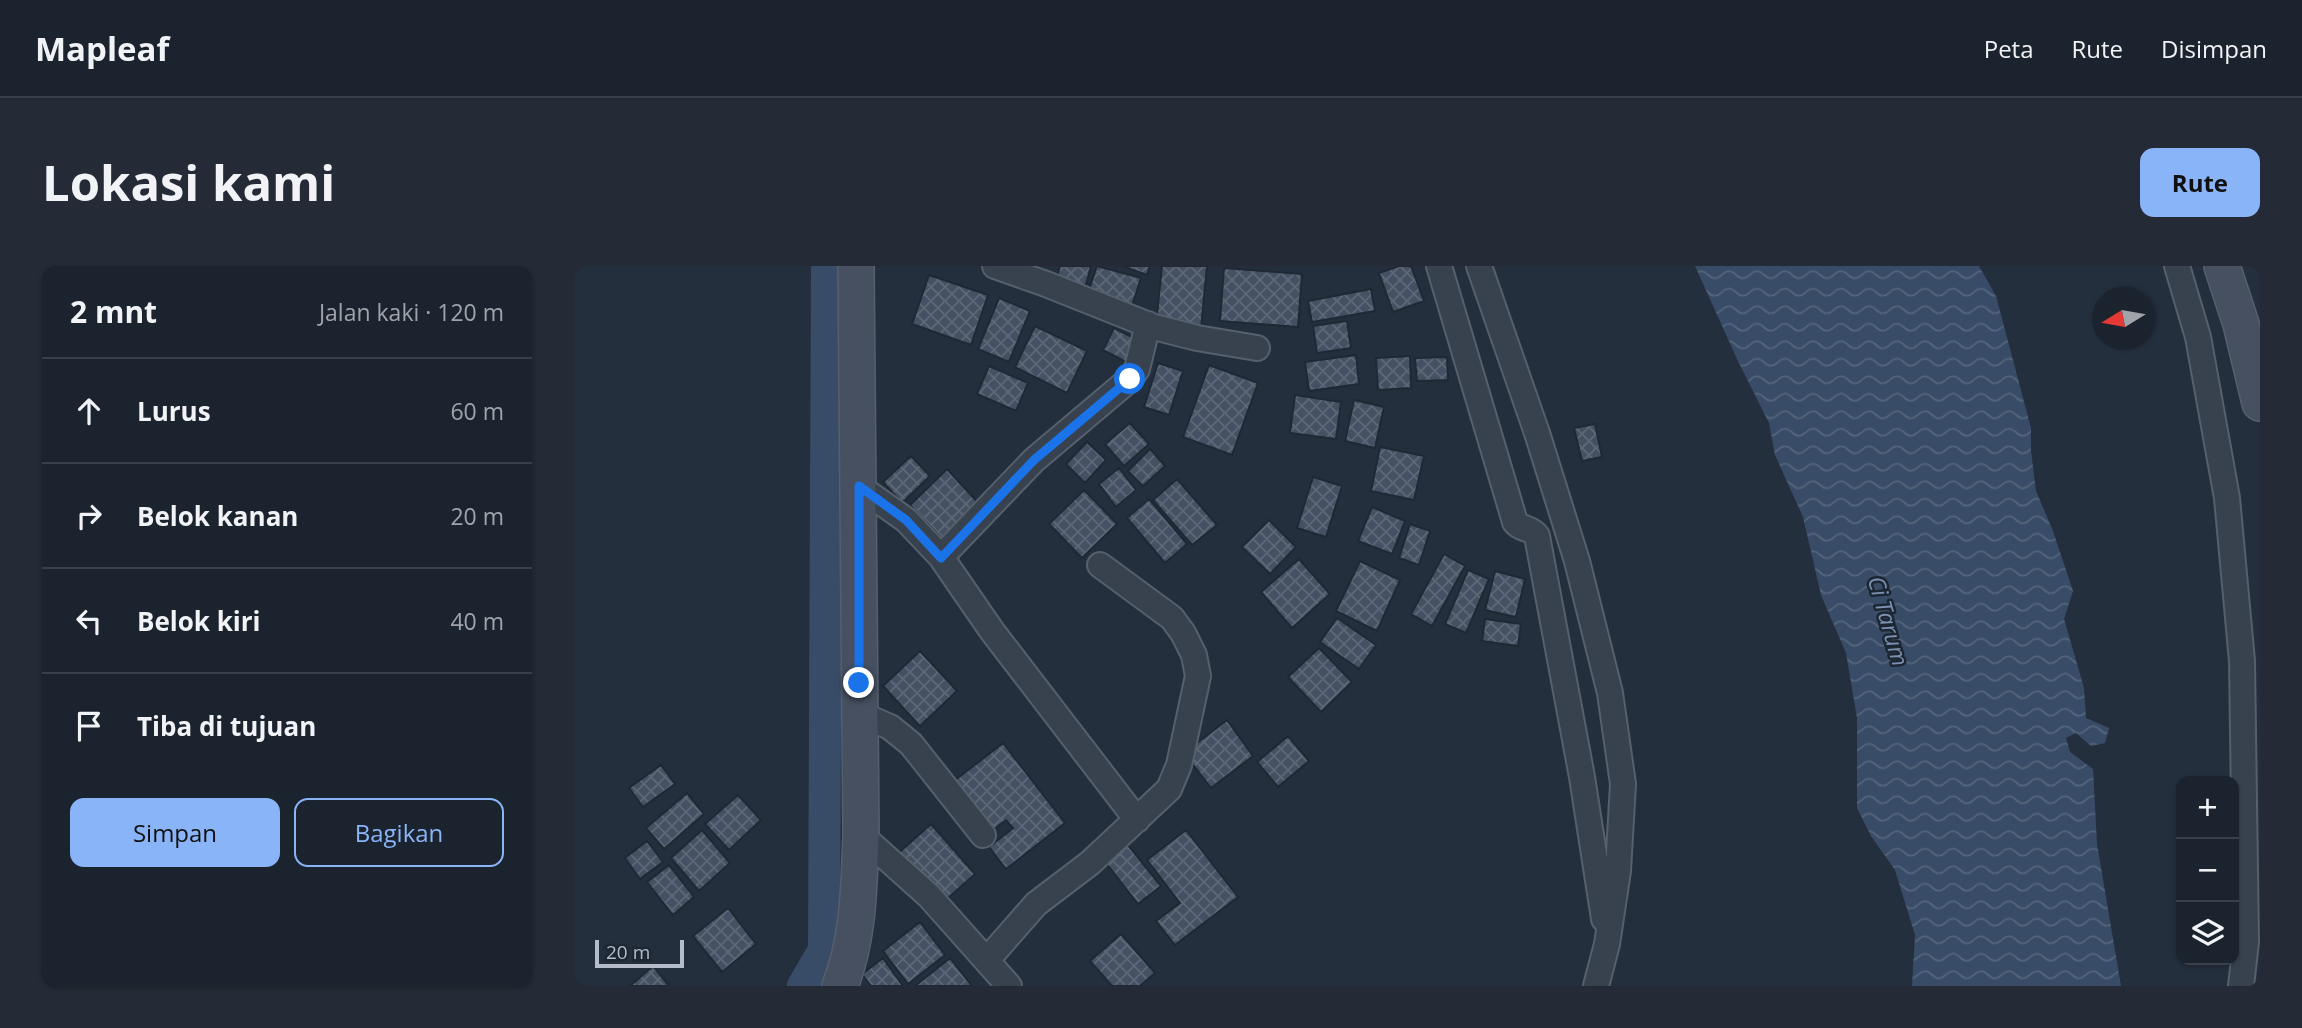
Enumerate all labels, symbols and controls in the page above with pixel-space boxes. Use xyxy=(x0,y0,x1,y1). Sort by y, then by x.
text: Mapleaf xyxy=(35,26,169,71)
text: Peta xyxy=(1984,32,2034,65)
text: Rute xyxy=(2072,32,2123,65)
text: Disimpan xyxy=(2161,32,2267,65)
button: Rute xyxy=(2140,148,2260,217)
text: Lokasi kami xyxy=(42,149,335,215)
north arrow xyxy=(2092,287,2155,350)
text: 2 mnt xyxy=(70,291,157,332)
text: Jalan kaki · 120 m xyxy=(319,296,504,328)
route start xyxy=(1114,363,1145,394)
icon: ahead xyxy=(70,392,108,430)
text: Lurus xyxy=(137,393,211,429)
text: 60 m xyxy=(450,395,504,427)
icon: right xyxy=(70,497,108,535)
text: Belok kanan xyxy=(137,498,298,534)
text: 20 m xyxy=(450,500,504,532)
water label: Ci Tarum xyxy=(1861,572,1917,669)
icon: left xyxy=(70,602,108,640)
text: Belok kiri xyxy=(137,603,261,639)
text: 40 m xyxy=(450,605,504,637)
route end xyxy=(843,667,874,698)
icon: arrive xyxy=(70,707,108,745)
text: Tiba di tujuan xyxy=(137,708,316,744)
map controls xyxy=(2176,776,2239,965)
button: + xyxy=(2176,776,2239,839)
button: Simpan xyxy=(70,798,280,867)
button: Bagikan xyxy=(294,798,504,867)
button: − xyxy=(2176,839,2239,902)
button: layers xyxy=(2176,902,2239,965)
scale bar xyxy=(595,937,684,969)
text: 20 m xyxy=(606,939,650,965)

